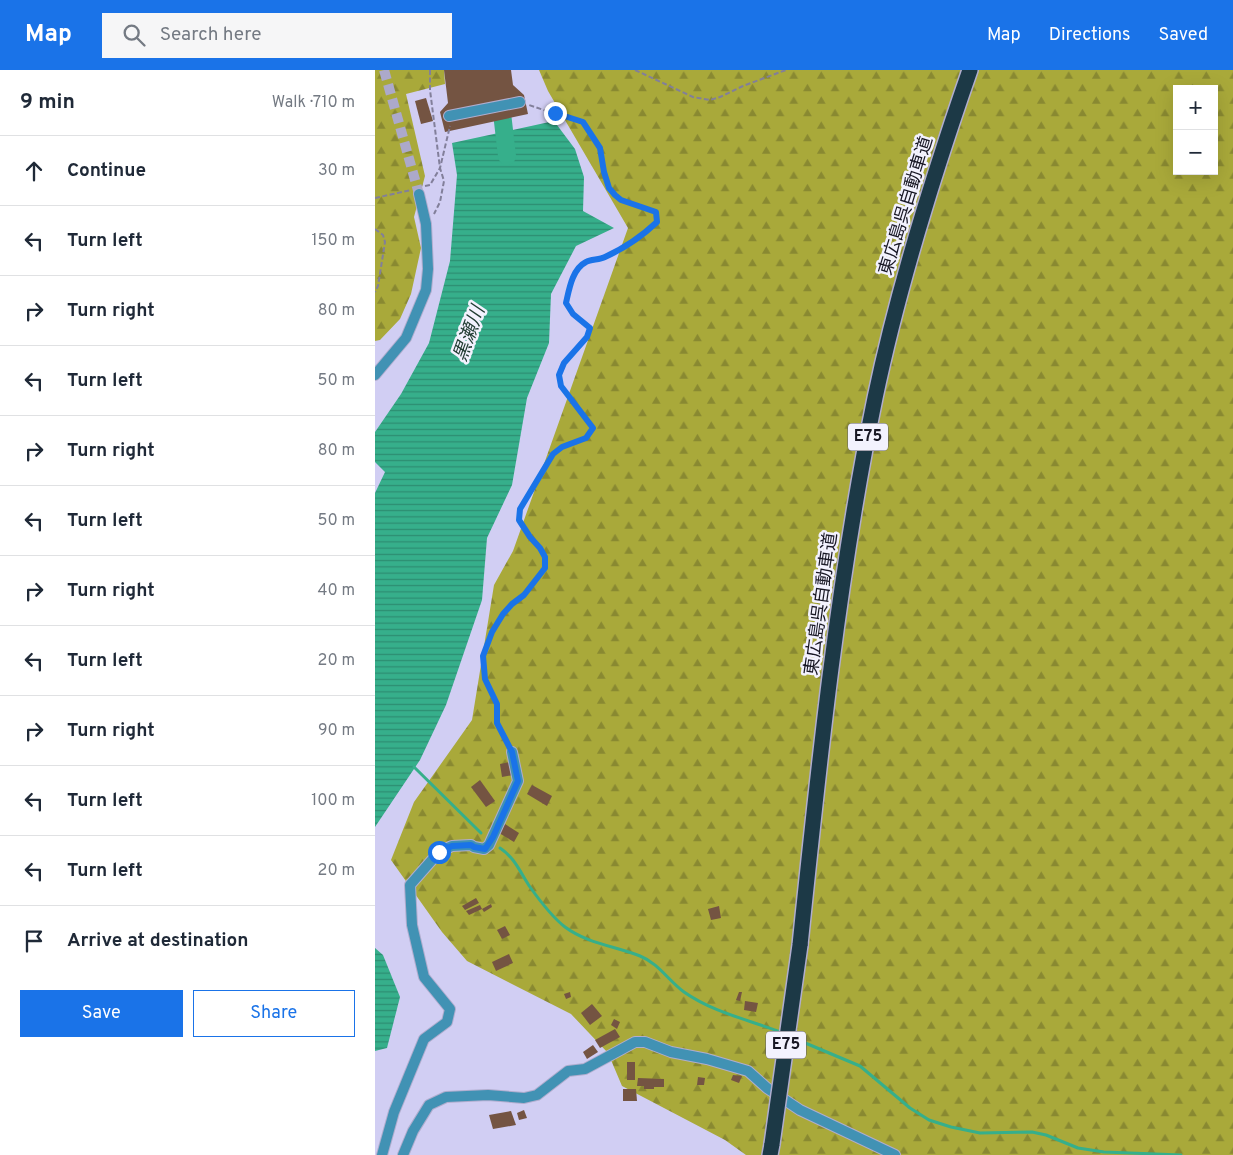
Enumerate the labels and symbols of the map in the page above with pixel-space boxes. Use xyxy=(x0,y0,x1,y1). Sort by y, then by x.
route end xyxy=(544,102,567,125)
street label: 東広島呉自動車道 xyxy=(875,134,939,278)
water label: 黒瀬川 xyxy=(449,301,492,365)
road number: E75 xyxy=(848,424,888,451)
street label: 東広島呉自動車道 xyxy=(801,531,843,677)
route start xyxy=(428,841,451,864)
road number: E75 xyxy=(766,1032,806,1058)

